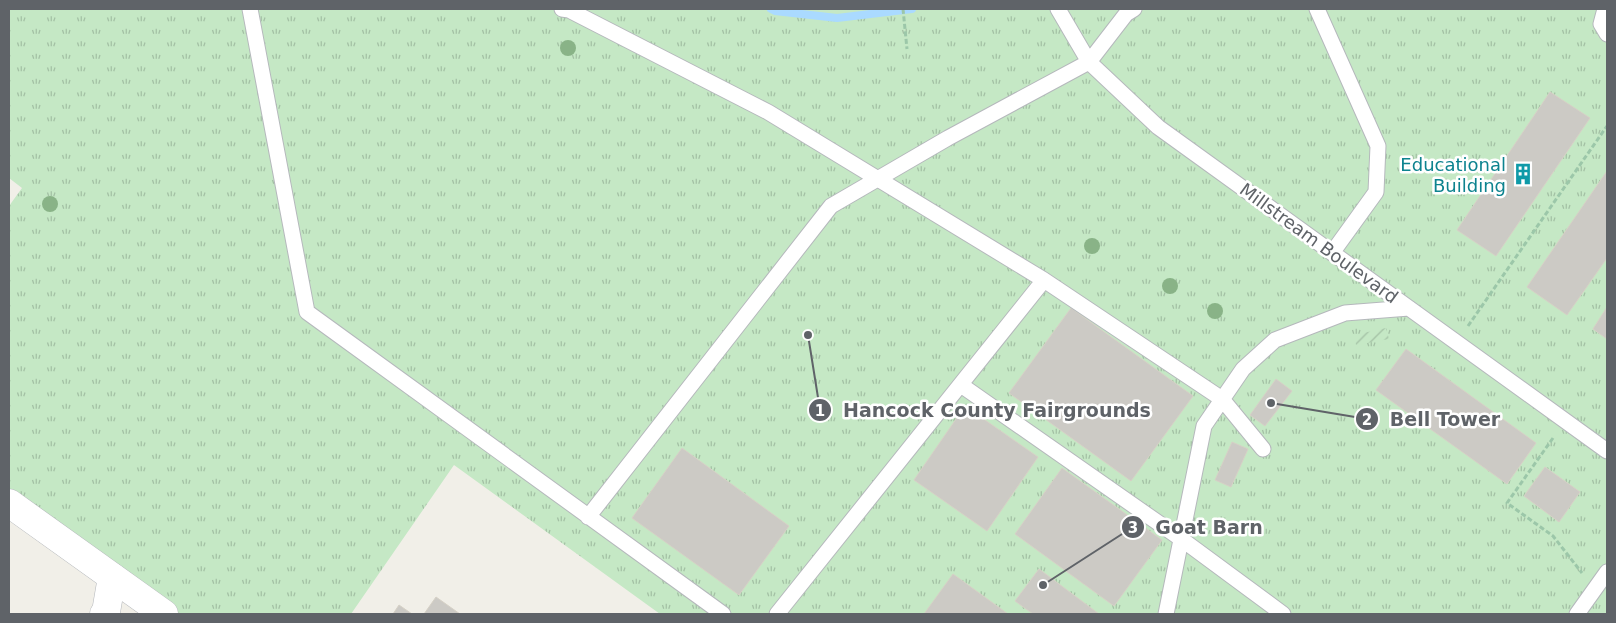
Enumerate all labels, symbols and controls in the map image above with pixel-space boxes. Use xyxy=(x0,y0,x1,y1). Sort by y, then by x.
place label: Educational Building xyxy=(1400,154,1506,196)
building icon: Educational Building xyxy=(1510,161,1536,187)
street label: Millstream Boulevard xyxy=(1236,179,1402,307)
callout: Hancock County Fairgrounds xyxy=(808,393,1161,427)
text: Hancock County Fairgrounds xyxy=(843,399,1151,421)
text: 1 xyxy=(815,402,825,420)
callout: Bell Tower xyxy=(1354,402,1510,436)
text: Bell Tower xyxy=(1390,408,1501,430)
text: 2 xyxy=(1362,411,1372,429)
callout: Goat Barn xyxy=(1121,510,1273,544)
text: Goat Barn xyxy=(1155,516,1263,538)
text: 3 xyxy=(1128,519,1138,537)

